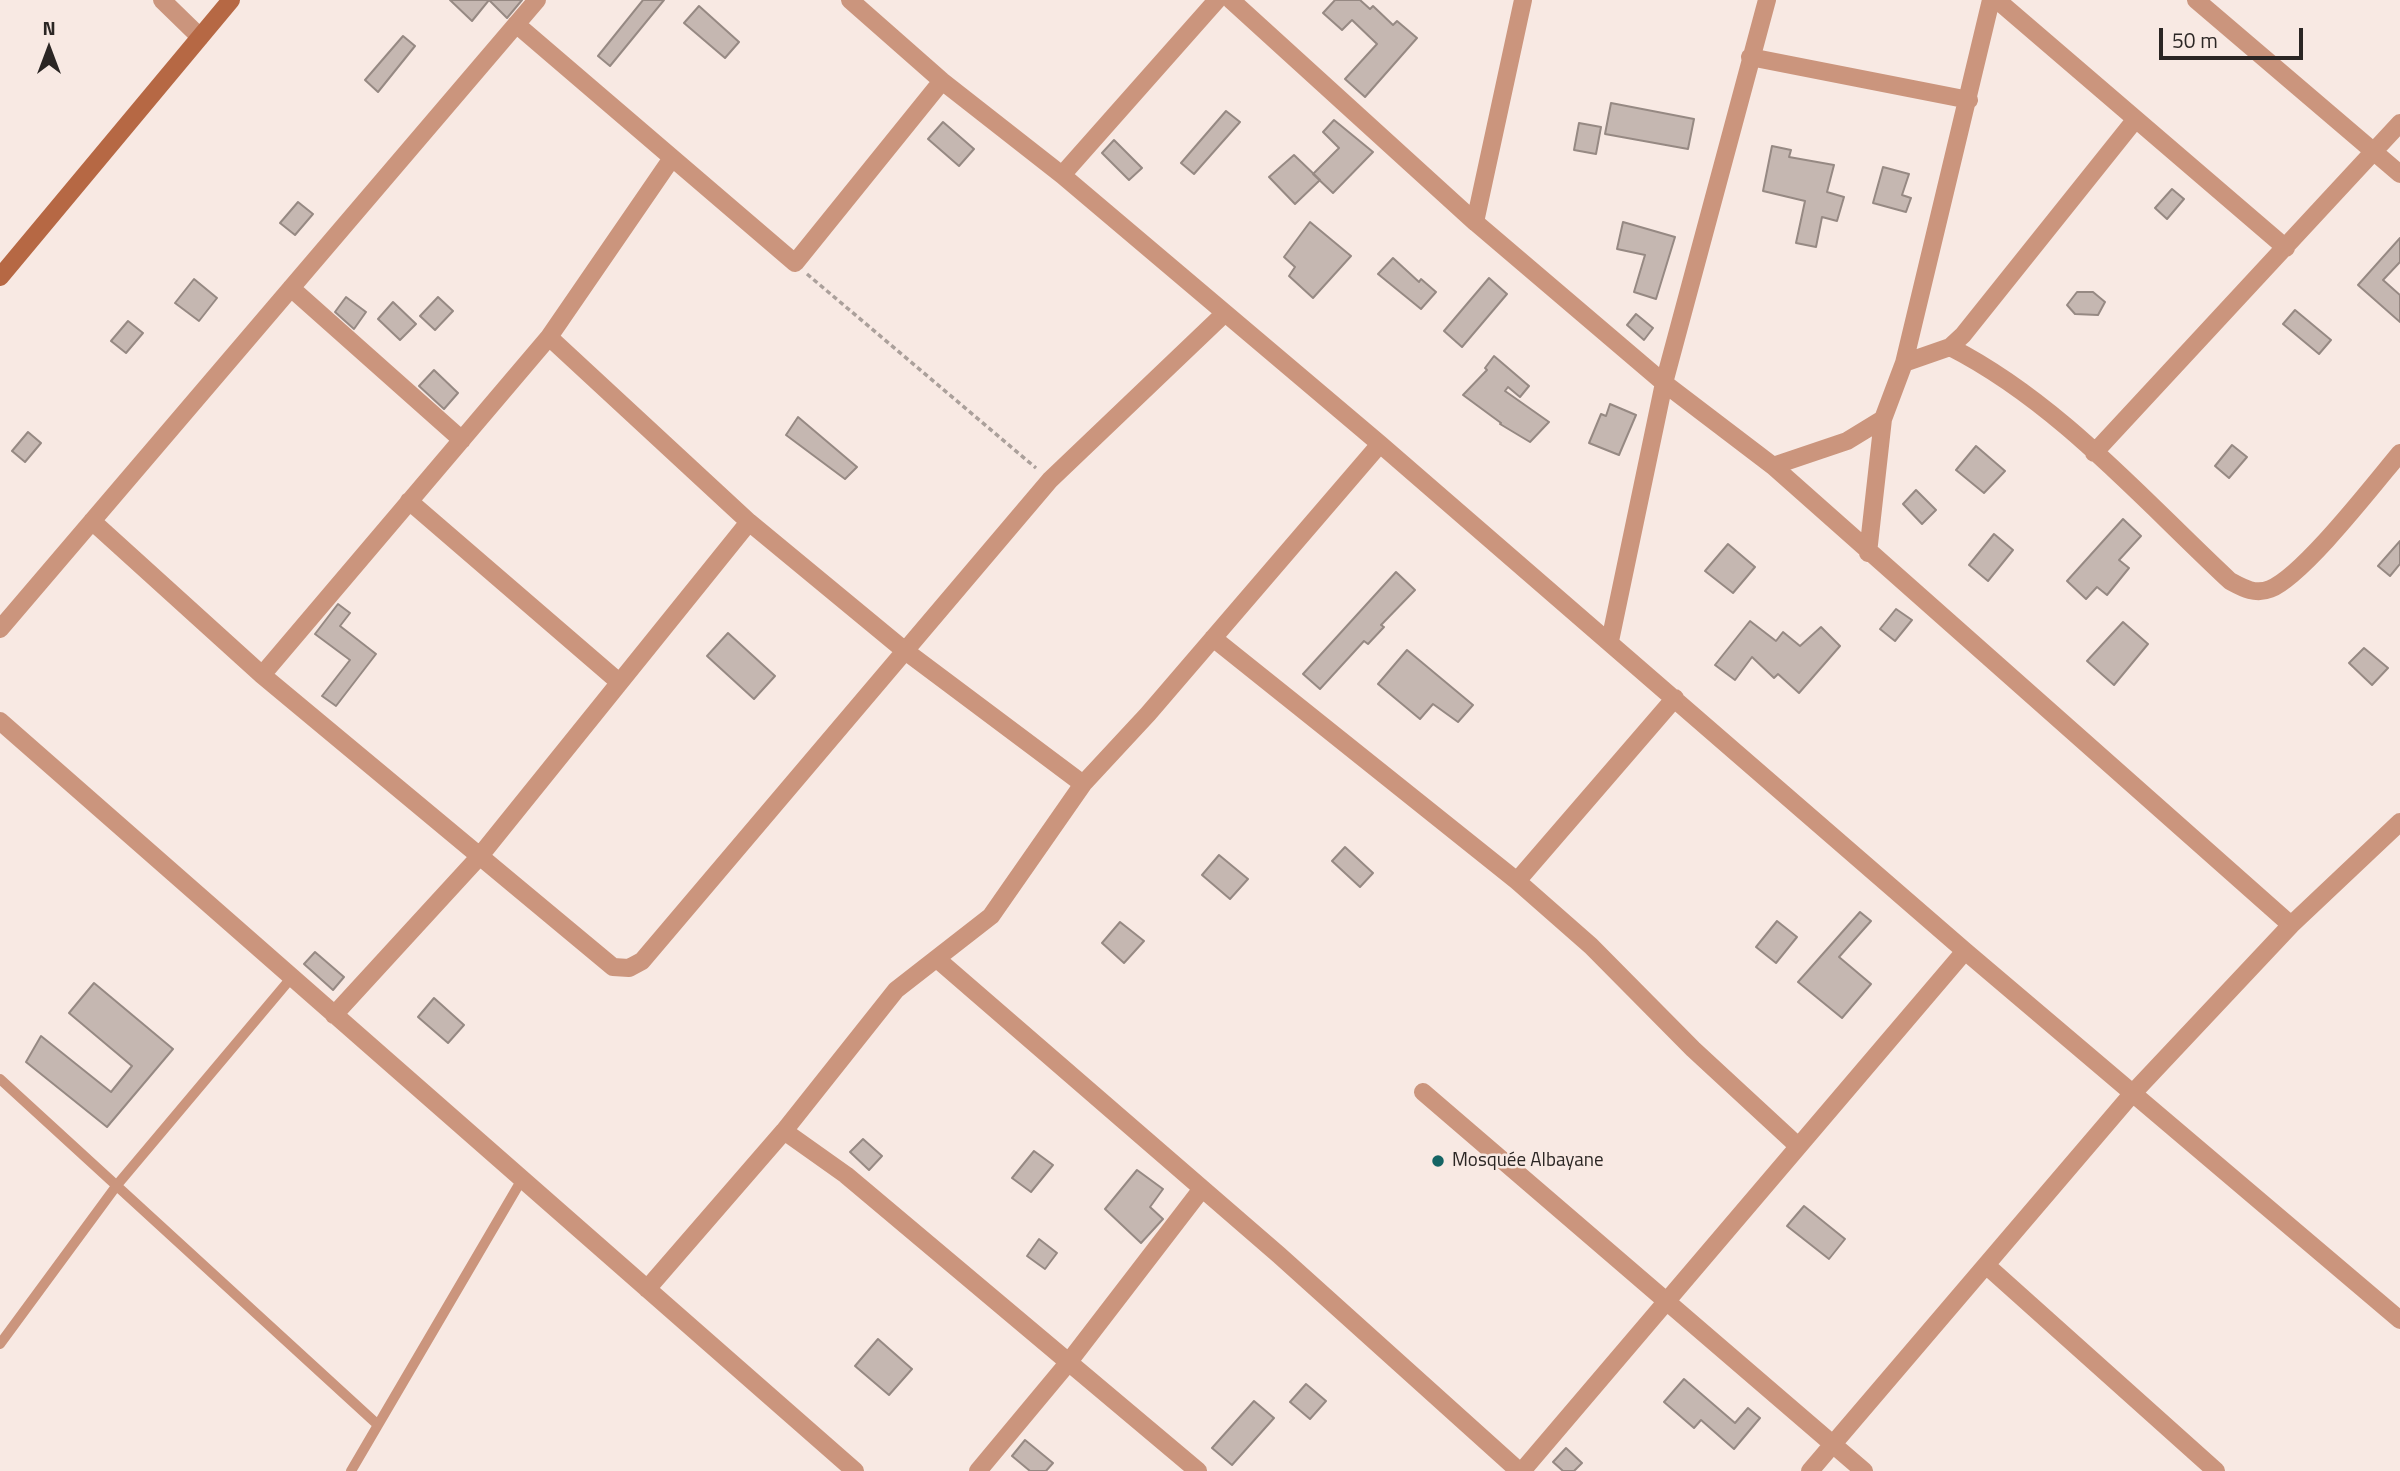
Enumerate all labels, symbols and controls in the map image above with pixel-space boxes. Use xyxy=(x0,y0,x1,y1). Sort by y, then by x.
text: N xyxy=(42,13,56,42)
north arrow xyxy=(14,14,84,84)
scale bar xyxy=(2162,14,2306,58)
text: 50 m xyxy=(2172,24,2218,56)
place label: Mosquée Albayane xyxy=(1452,1150,1604,1172)
marker: Mosquée Albayane xyxy=(1430,1153,1446,1169)

